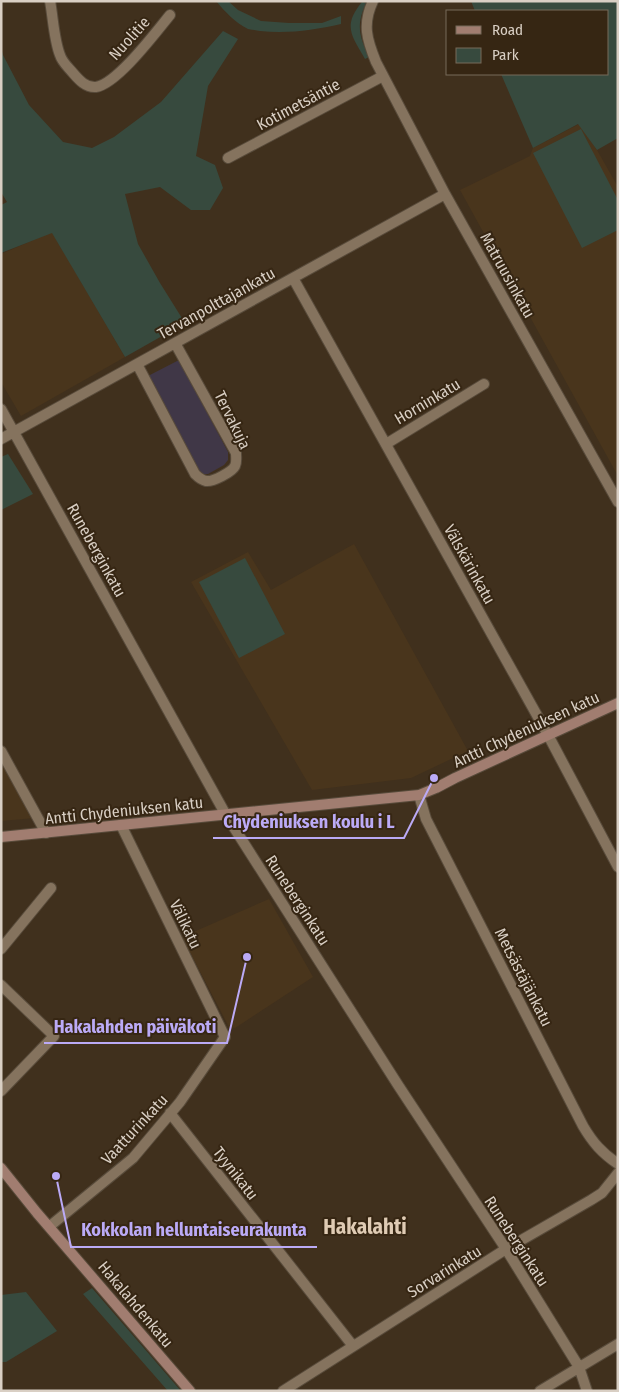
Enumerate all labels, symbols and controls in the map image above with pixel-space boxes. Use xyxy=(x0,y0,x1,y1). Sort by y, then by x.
legend xyxy=(446,10,609,75)
street label: Nuolitie xyxy=(105,13,154,64)
text: Road xyxy=(492,21,523,39)
text: Park xyxy=(492,46,519,64)
street label: Kotimetsäntie xyxy=(253,75,343,134)
street label: Matruusinkatu xyxy=(476,229,539,321)
street label: Tervanpolttajankatu xyxy=(154,263,278,344)
street label: Horninkatu xyxy=(391,374,464,428)
street label: Tervakuja xyxy=(210,388,255,453)
street label: Runeberginkatu xyxy=(63,500,130,600)
street label: Välskärinkatu xyxy=(440,521,499,607)
street label: Antti Chydeniuksen katu xyxy=(450,687,602,772)
street label: Antti Chydeniuksen katu xyxy=(44,793,204,828)
callout: Chydeniuksen koulu i L xyxy=(213,805,404,838)
text: Chydeniuksen koulu i L xyxy=(223,811,395,833)
street label: Runeberginkatu xyxy=(261,852,334,949)
street label: Välikatu xyxy=(166,897,206,952)
street label: Metsästäjänkatu xyxy=(491,925,556,1029)
callout: Hakalahden päiväkoti xyxy=(44,1010,227,1043)
text: Hakalahden päiväkoti xyxy=(54,1016,216,1038)
street label: Vaatturinkatu xyxy=(97,1090,172,1168)
street label: Tyynikatu xyxy=(209,1143,262,1204)
street label: Runeberginkatu xyxy=(480,1193,553,1290)
callout: Kokkolan helluntaiseurakunta xyxy=(71,1214,317,1247)
district label: Hakalahti xyxy=(323,1214,407,1240)
text: Kokkolan helluntaiseurakunta xyxy=(81,1219,307,1241)
street label: Sorvarinkatu xyxy=(404,1241,485,1302)
street label: Hakalahdenkatu xyxy=(94,1257,177,1351)

